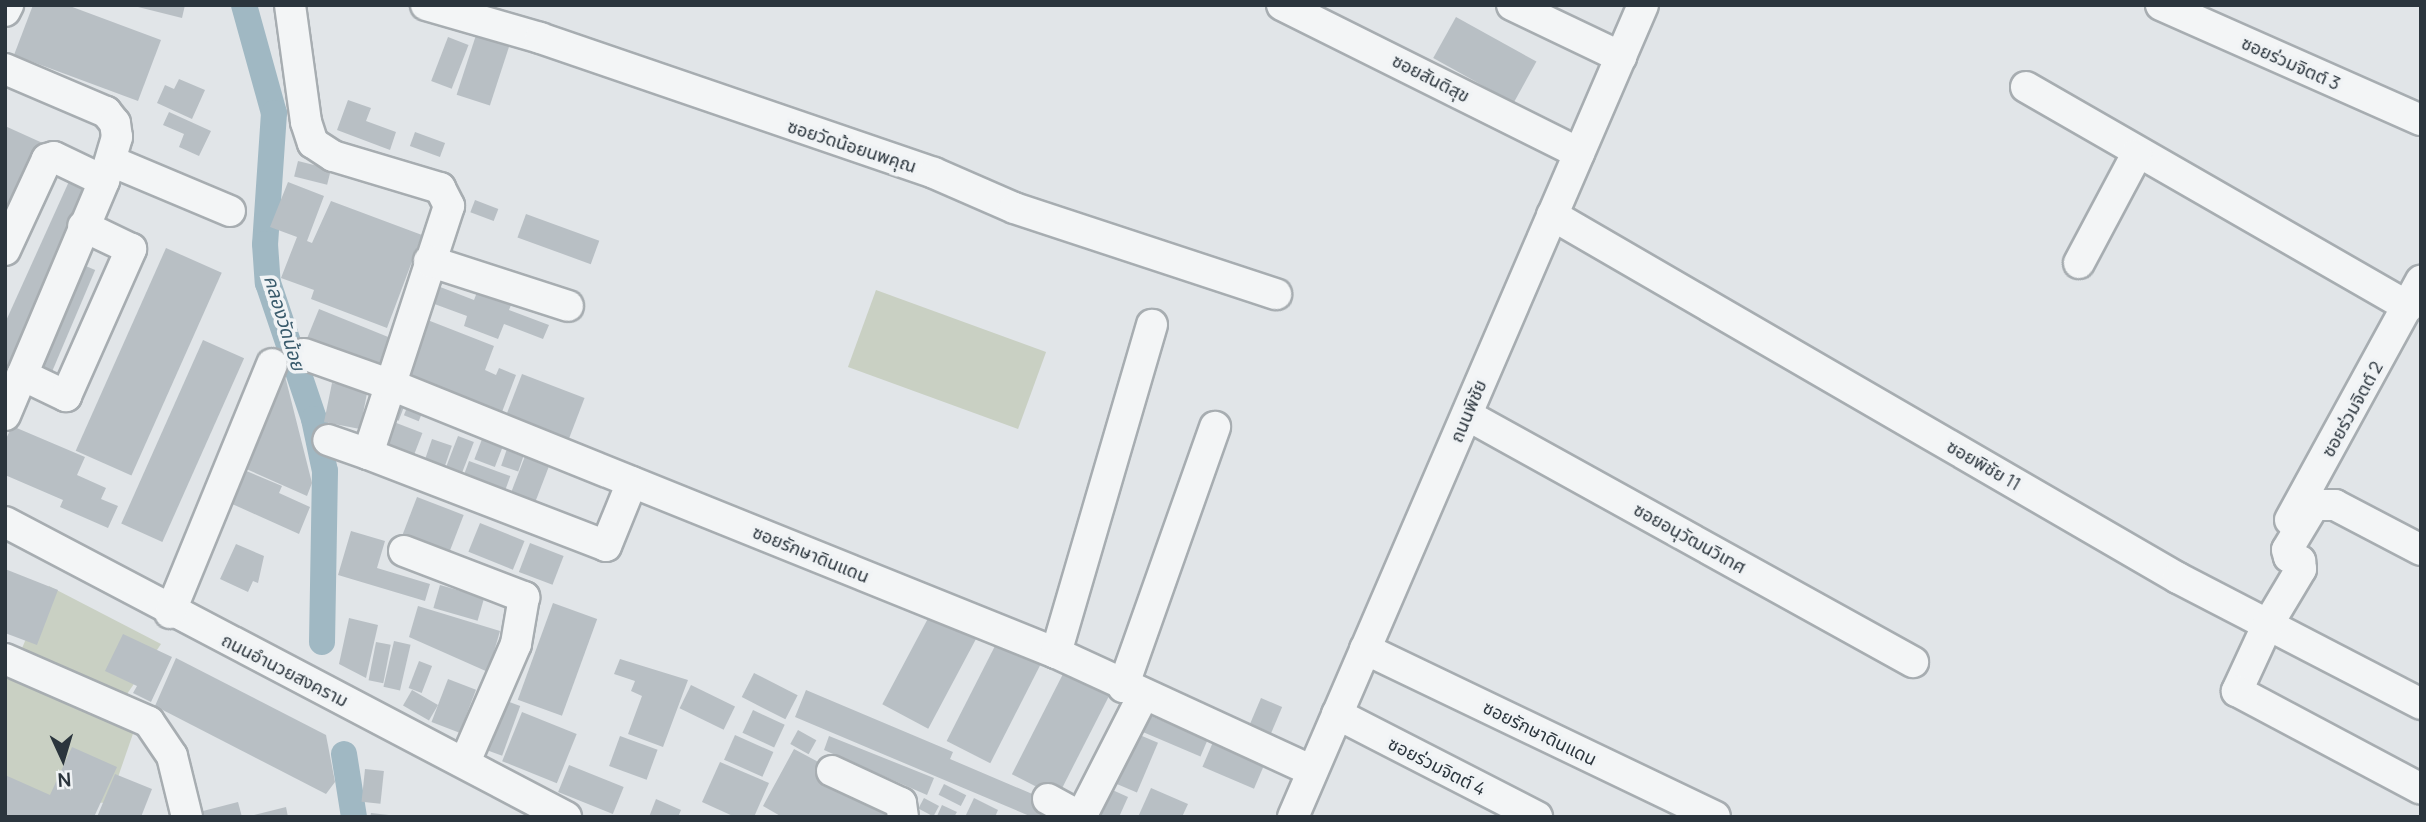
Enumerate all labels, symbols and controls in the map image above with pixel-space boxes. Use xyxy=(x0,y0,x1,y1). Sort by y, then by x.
street label: ซอยร่วมจิตต์ 3 xyxy=(2238,32,2344,94)
street label: ซอยสันติสุข xyxy=(1389,49,1473,107)
street label: ซอยวัดน้อยนพคุณ xyxy=(785,115,919,177)
water label: คลองวัดน้อย xyxy=(259,273,309,373)
street label: ซอยร่วมจิตต์ 2 xyxy=(2317,357,2387,461)
street label: ถนนพิชัย xyxy=(1445,376,1491,446)
street label: ซอยพิชัย 11 xyxy=(1943,435,2025,495)
street label: ซอยอนุวัฒนวิเทศ xyxy=(1630,498,1750,578)
street label: ซอยรักษาดินแดน xyxy=(750,521,872,587)
street label: ถนนอำนวยสงคราม xyxy=(218,629,352,711)
street label: ซอยรักษาดินแดน xyxy=(1480,696,1600,770)
north arrow xyxy=(28,724,98,794)
street label: ซอยร่วมจิตต์ 4 xyxy=(1385,732,1489,800)
text: N xyxy=(57,767,72,793)

